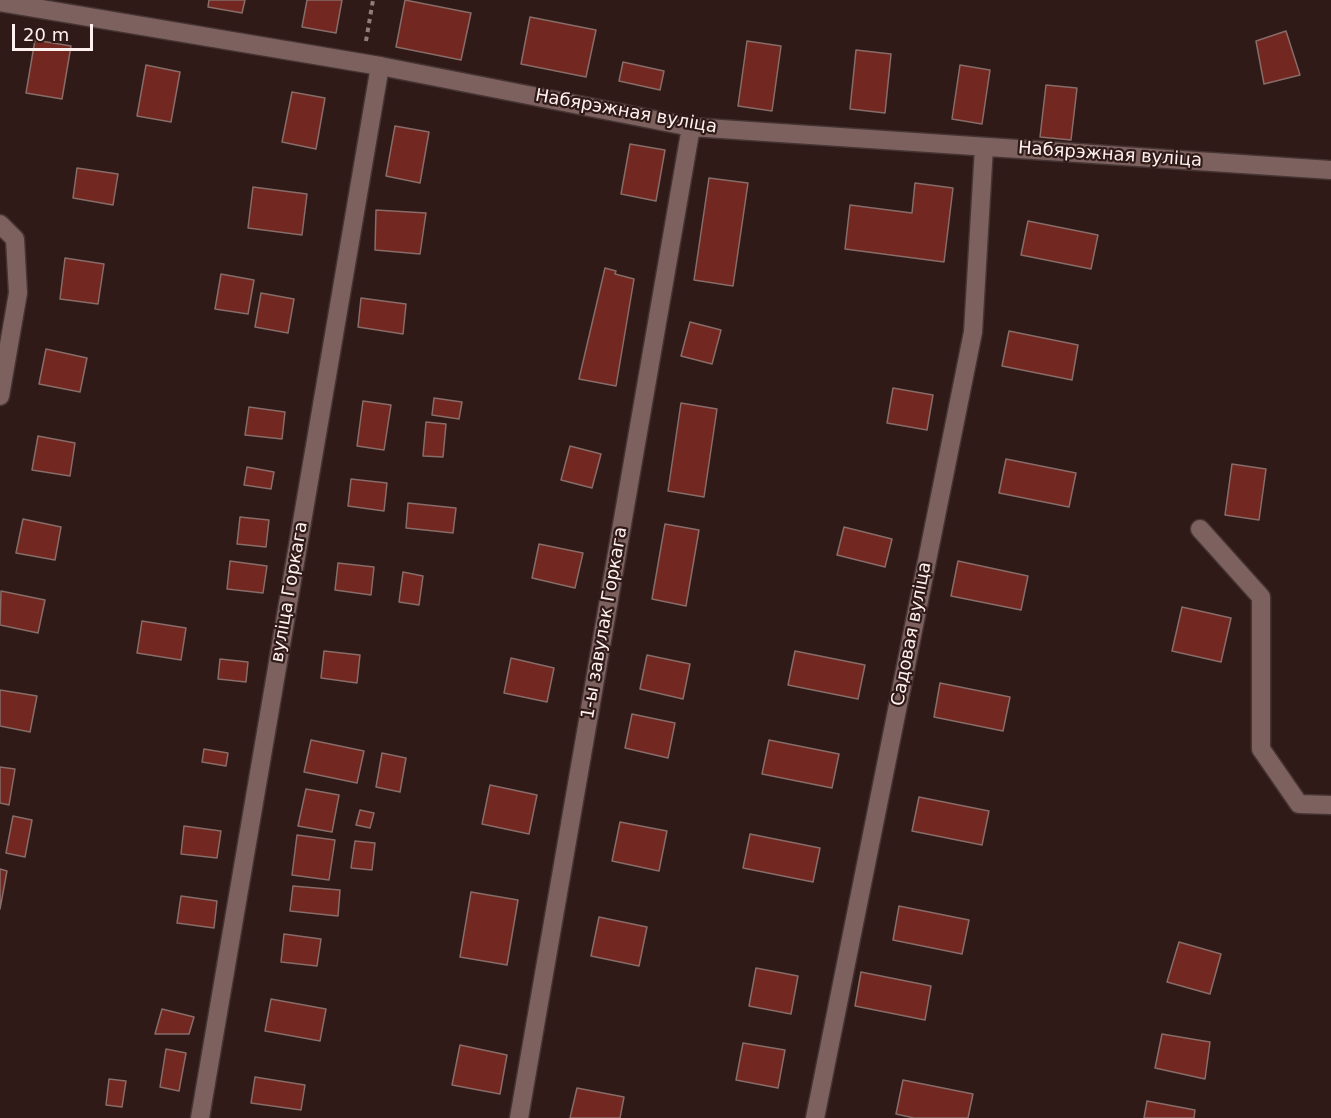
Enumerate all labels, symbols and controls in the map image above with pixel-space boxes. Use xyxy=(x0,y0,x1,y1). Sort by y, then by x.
scale bar xyxy=(15,12,96,50)
text: 20 m xyxy=(23,24,69,45)
street label: Набярэжная вуліца xyxy=(533,85,719,139)
street label: Набярэжная вуліца xyxy=(1017,138,1203,172)
street label: вуліца Горкага xyxy=(267,520,313,664)
street label: 1-ы завулак Горкага xyxy=(577,525,633,721)
street label: Садовая вуліца xyxy=(887,560,937,708)

